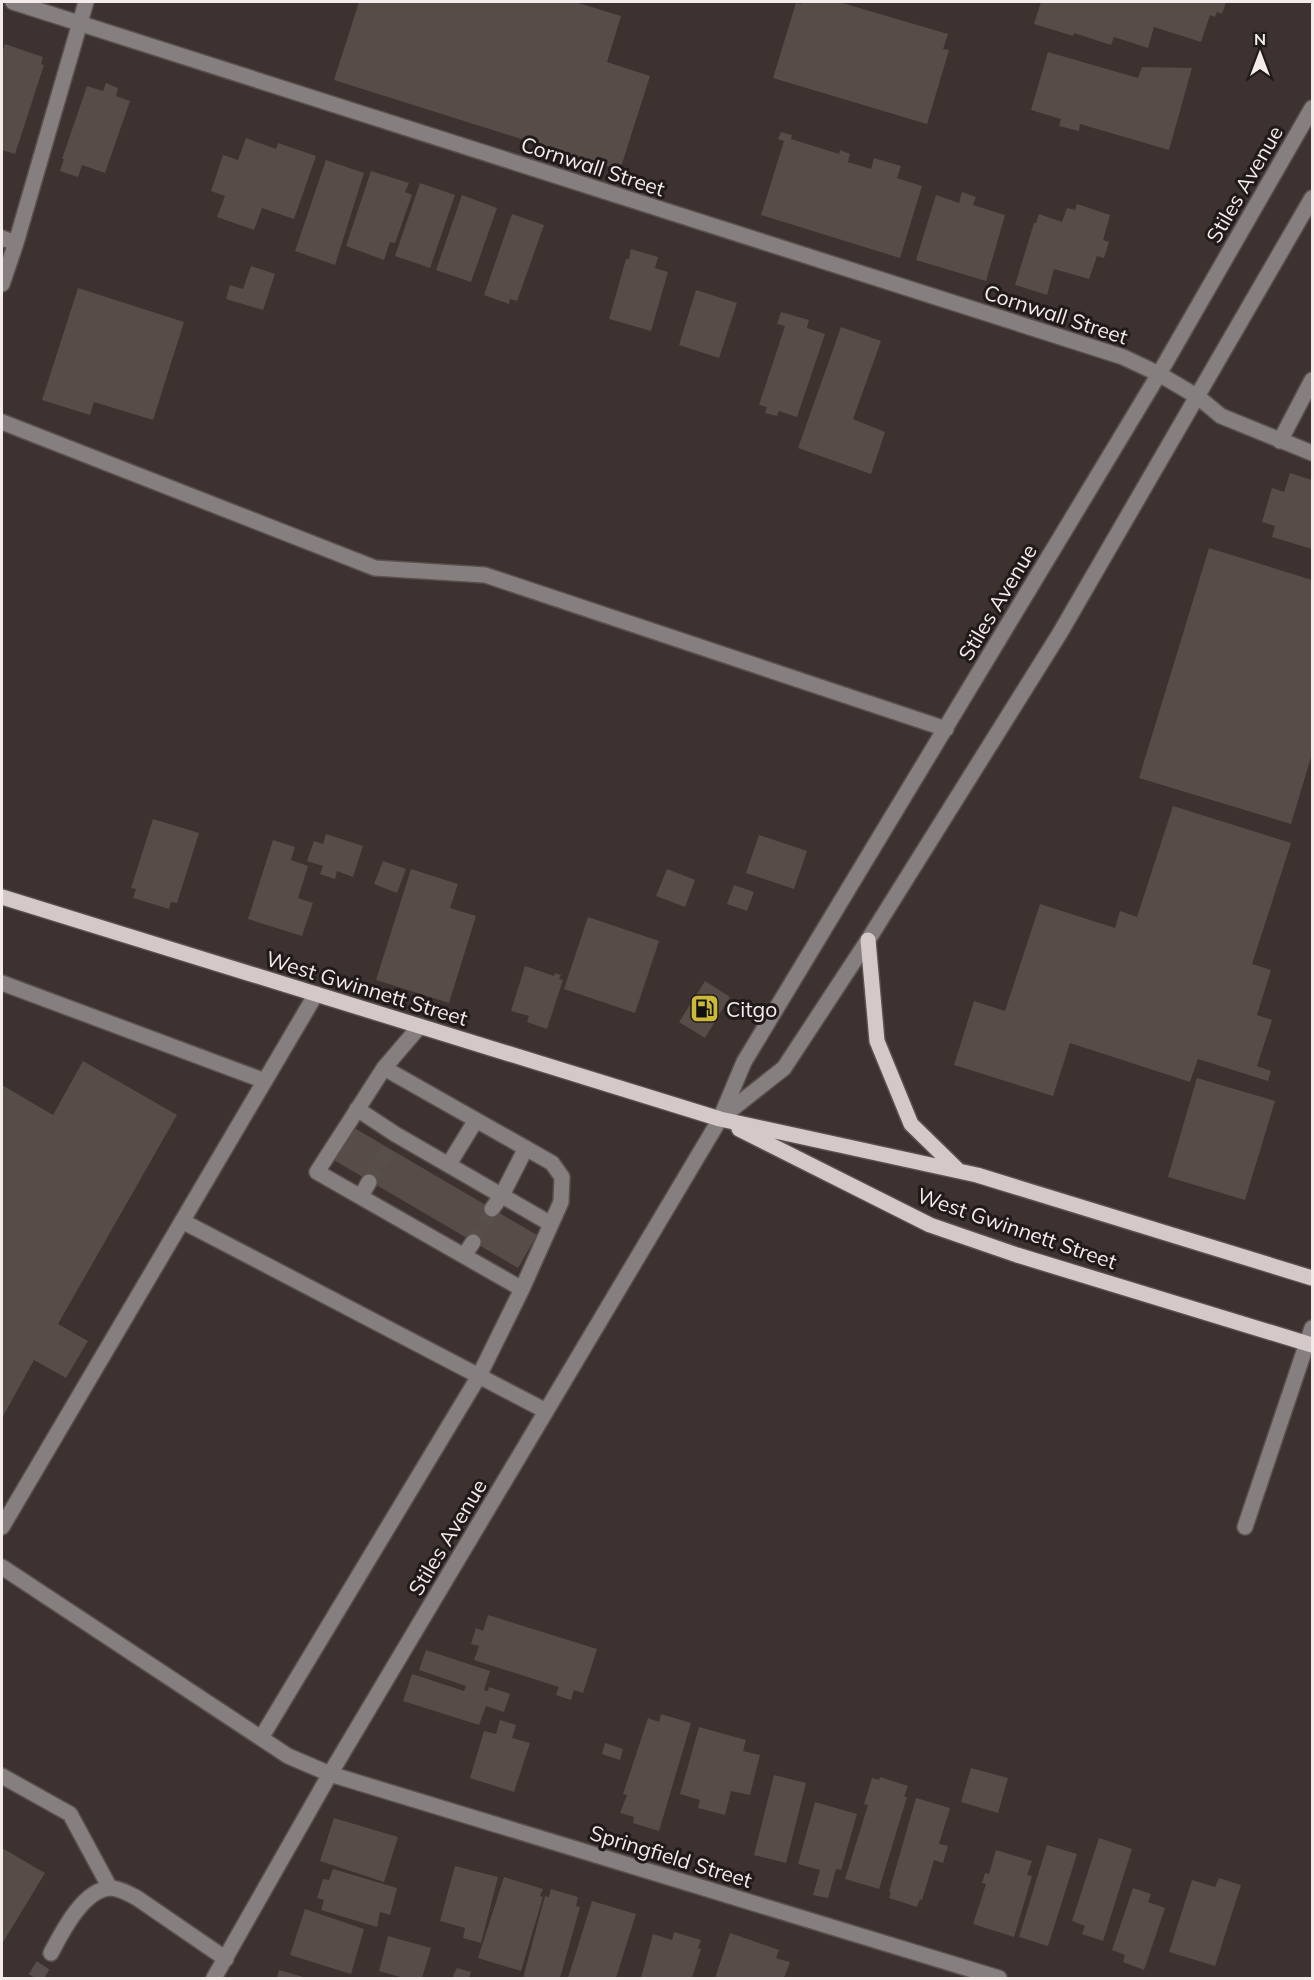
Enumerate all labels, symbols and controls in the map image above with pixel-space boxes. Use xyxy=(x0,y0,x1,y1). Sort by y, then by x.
north arrow xyxy=(1230,24,1290,84)
text: N xyxy=(1254,29,1266,49)
street label: Stiles Avenue xyxy=(1200,121,1288,247)
street label: Cornwall Street xyxy=(518,131,668,201)
street label: Cornwall Street xyxy=(981,279,1131,349)
street label: Stiles Avenue xyxy=(952,539,1042,665)
street label: West Gwinnett Street xyxy=(263,945,471,1031)
fuel station icon: Citgo xyxy=(689,993,721,1025)
place label: Citgo xyxy=(726,996,777,1022)
street label: West Gwinnett Street xyxy=(914,1182,1120,1274)
street label: Stiles Avenue xyxy=(402,1474,492,1600)
street label: Springfield Street xyxy=(587,1819,755,1893)

